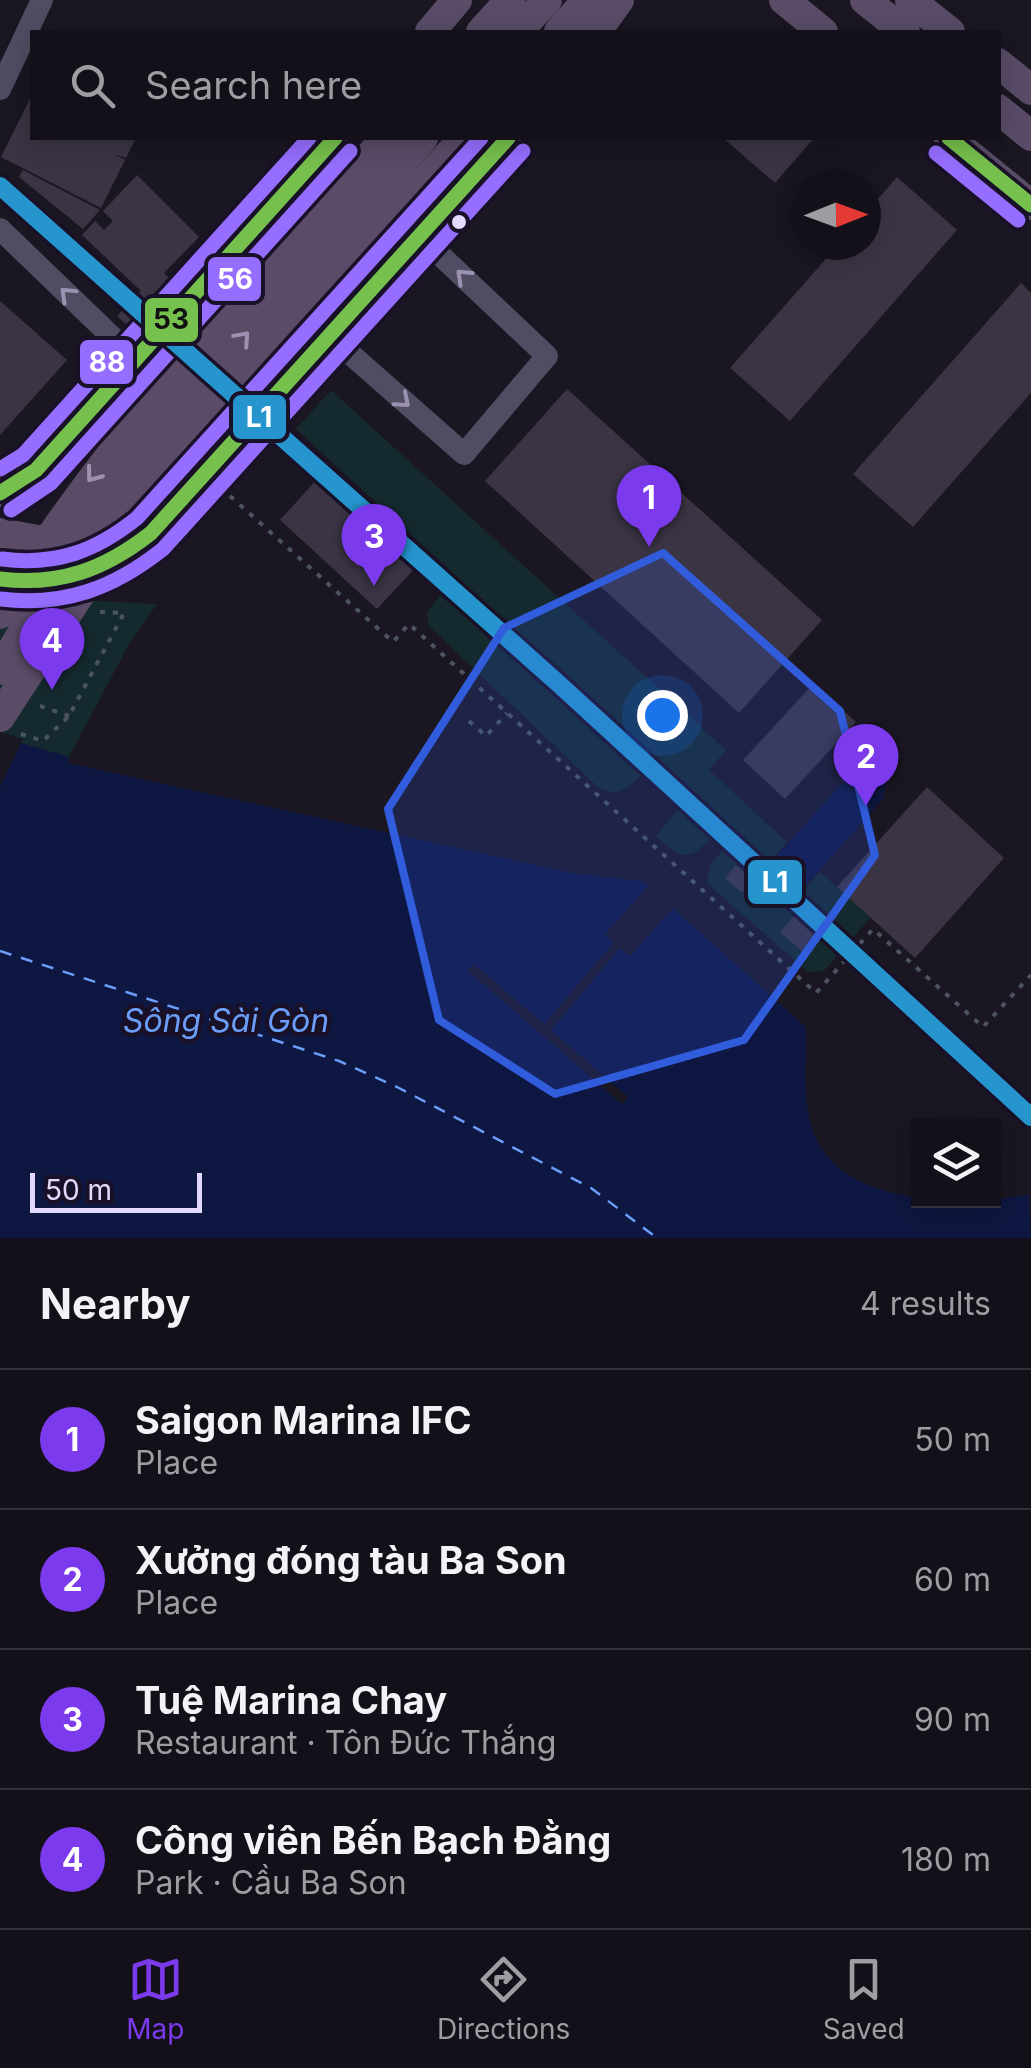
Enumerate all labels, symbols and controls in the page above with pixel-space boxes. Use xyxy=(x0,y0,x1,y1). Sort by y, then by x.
search box xyxy=(30,30,1001,140)
icon: search xyxy=(65,58,120,113)
text: Search here xyxy=(145,62,362,108)
north arrow xyxy=(791,170,881,260)
unlabelled marker xyxy=(449,212,469,232)
line badge: 56 xyxy=(206,255,263,303)
text: 56 xyxy=(217,262,253,296)
one-way arrow xyxy=(456,270,474,288)
one-way arrow xyxy=(61,288,79,306)
line badge: 53 xyxy=(143,296,200,344)
text: 53 xyxy=(153,302,189,336)
one-way arrow xyxy=(231,331,249,350)
line badge: 88 xyxy=(78,338,135,386)
text: 88 xyxy=(89,345,125,379)
one-way arrow xyxy=(391,389,410,407)
line badge: L1 xyxy=(231,393,288,441)
text: L1 xyxy=(246,400,272,434)
one-way arrow xyxy=(87,464,104,482)
pin: 1 xyxy=(616,464,682,547)
pin: 3 xyxy=(342,504,406,586)
pin: 4 xyxy=(20,608,84,690)
your location xyxy=(637,690,688,741)
pin: 2 xyxy=(834,724,898,806)
line badge: L1 xyxy=(746,858,804,906)
text: L1 xyxy=(762,865,788,899)
water label: Sông Sài Gòn xyxy=(123,1001,329,1040)
map controls xyxy=(911,1118,1001,1208)
button: layers xyxy=(911,1118,1001,1208)
scale bar xyxy=(30,1168,202,1212)
text: 50 m xyxy=(45,1173,112,1207)
text: Nearby xyxy=(40,1278,191,1329)
text: 4 results xyxy=(860,1284,991,1323)
text: Saigon Marina IFC xyxy=(135,1397,472,1443)
text: 1 xyxy=(66,1420,79,1459)
text: 50 m xyxy=(914,1420,991,1459)
text: Place xyxy=(135,1443,218,1482)
text: Xưởng đóng tàu Ba Son xyxy=(135,1537,567,1583)
text: 2 xyxy=(62,1560,83,1599)
text: 60 m xyxy=(914,1560,991,1599)
text: Place xyxy=(135,1583,218,1622)
text: Tuệ Marina Chay xyxy=(135,1677,447,1723)
text: 3 xyxy=(62,1700,83,1739)
text: 90 m xyxy=(914,1700,991,1739)
text: Restaurant · Tôn Đức Thắng xyxy=(135,1723,556,1762)
text: Công viên Bến Bạch Đằng xyxy=(135,1817,611,1863)
text: 4 xyxy=(62,1840,83,1879)
text: 180 m xyxy=(901,1840,991,1879)
text: Park · Cầu Ba Son xyxy=(135,1863,407,1902)
tab: Map xyxy=(126,1952,184,2046)
tab: Directions xyxy=(437,1952,570,2046)
tab: Saved xyxy=(823,1952,905,2046)

